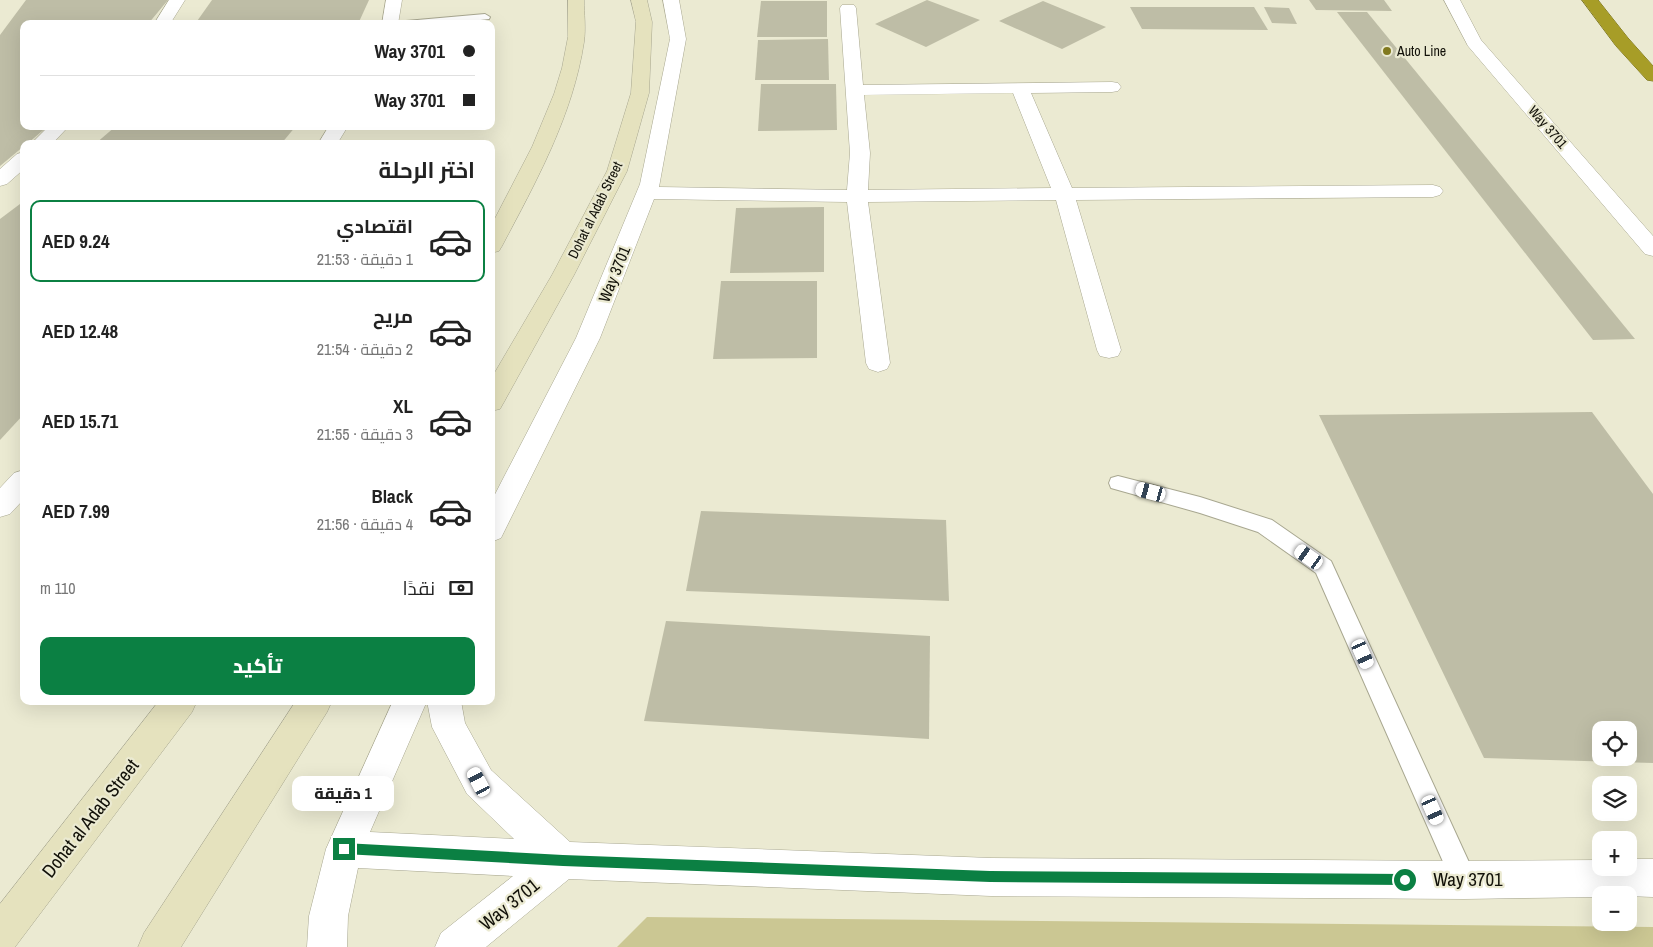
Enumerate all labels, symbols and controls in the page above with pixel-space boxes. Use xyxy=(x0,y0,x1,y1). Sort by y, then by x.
text: Way 3701 xyxy=(375,38,445,64)
place label: Auto Line xyxy=(1396,42,1446,60)
marker: Auto Line xyxy=(1381,45,1393,57)
text: Way 3701 xyxy=(375,87,445,113)
street label: Way 3701 xyxy=(1524,102,1572,153)
text: اختر الرحلة xyxy=(379,155,475,185)
street label: Dohat al Adab Street xyxy=(564,158,626,262)
text: اقتصادي xyxy=(337,213,413,239)
icon: car xyxy=(428,219,473,264)
text: AED 9.24 xyxy=(42,228,110,254)
street label: Way 3701 xyxy=(593,242,635,305)
text: 1 دقيقة · 21:53 xyxy=(317,248,413,270)
text: مريح xyxy=(373,303,413,329)
icon: car xyxy=(428,309,473,354)
text: AED 12.48 xyxy=(42,318,118,344)
text: 2 دقيقة · 21:54 xyxy=(317,338,413,360)
text: XL xyxy=(393,393,413,419)
icon: car xyxy=(428,399,473,444)
text: AED 15.71 xyxy=(42,408,118,434)
text: 3 دقيقة · 21:55 xyxy=(317,423,413,445)
car xyxy=(1134,481,1167,503)
text: Black xyxy=(371,483,413,509)
icon: car xyxy=(428,489,473,534)
text: AED 7.99 xyxy=(42,498,110,524)
text: 4 دقيقة · 21:56 xyxy=(317,513,413,535)
car xyxy=(1292,542,1325,572)
icon: cash xyxy=(447,574,475,602)
text: نقدًا xyxy=(403,575,435,601)
text: 110 m xyxy=(40,577,76,599)
button: تأكيد xyxy=(40,637,475,695)
car xyxy=(1350,637,1375,671)
map controls xyxy=(1592,721,1637,931)
button: locate xyxy=(1592,721,1637,766)
street label: Dohat al Adab Street xyxy=(35,753,145,883)
car xyxy=(465,765,492,799)
callout: 1 دقيقة xyxy=(293,776,395,812)
button: layers xyxy=(1592,776,1637,821)
text: 1 دقيقة xyxy=(314,782,372,804)
car xyxy=(1420,793,1445,827)
button: + xyxy=(1592,831,1637,876)
route end xyxy=(333,838,355,860)
street label: Way 3701 xyxy=(1433,866,1503,892)
route start xyxy=(1394,869,1416,891)
street label: Way 3701 xyxy=(474,872,544,936)
button: − xyxy=(1592,886,1637,931)

